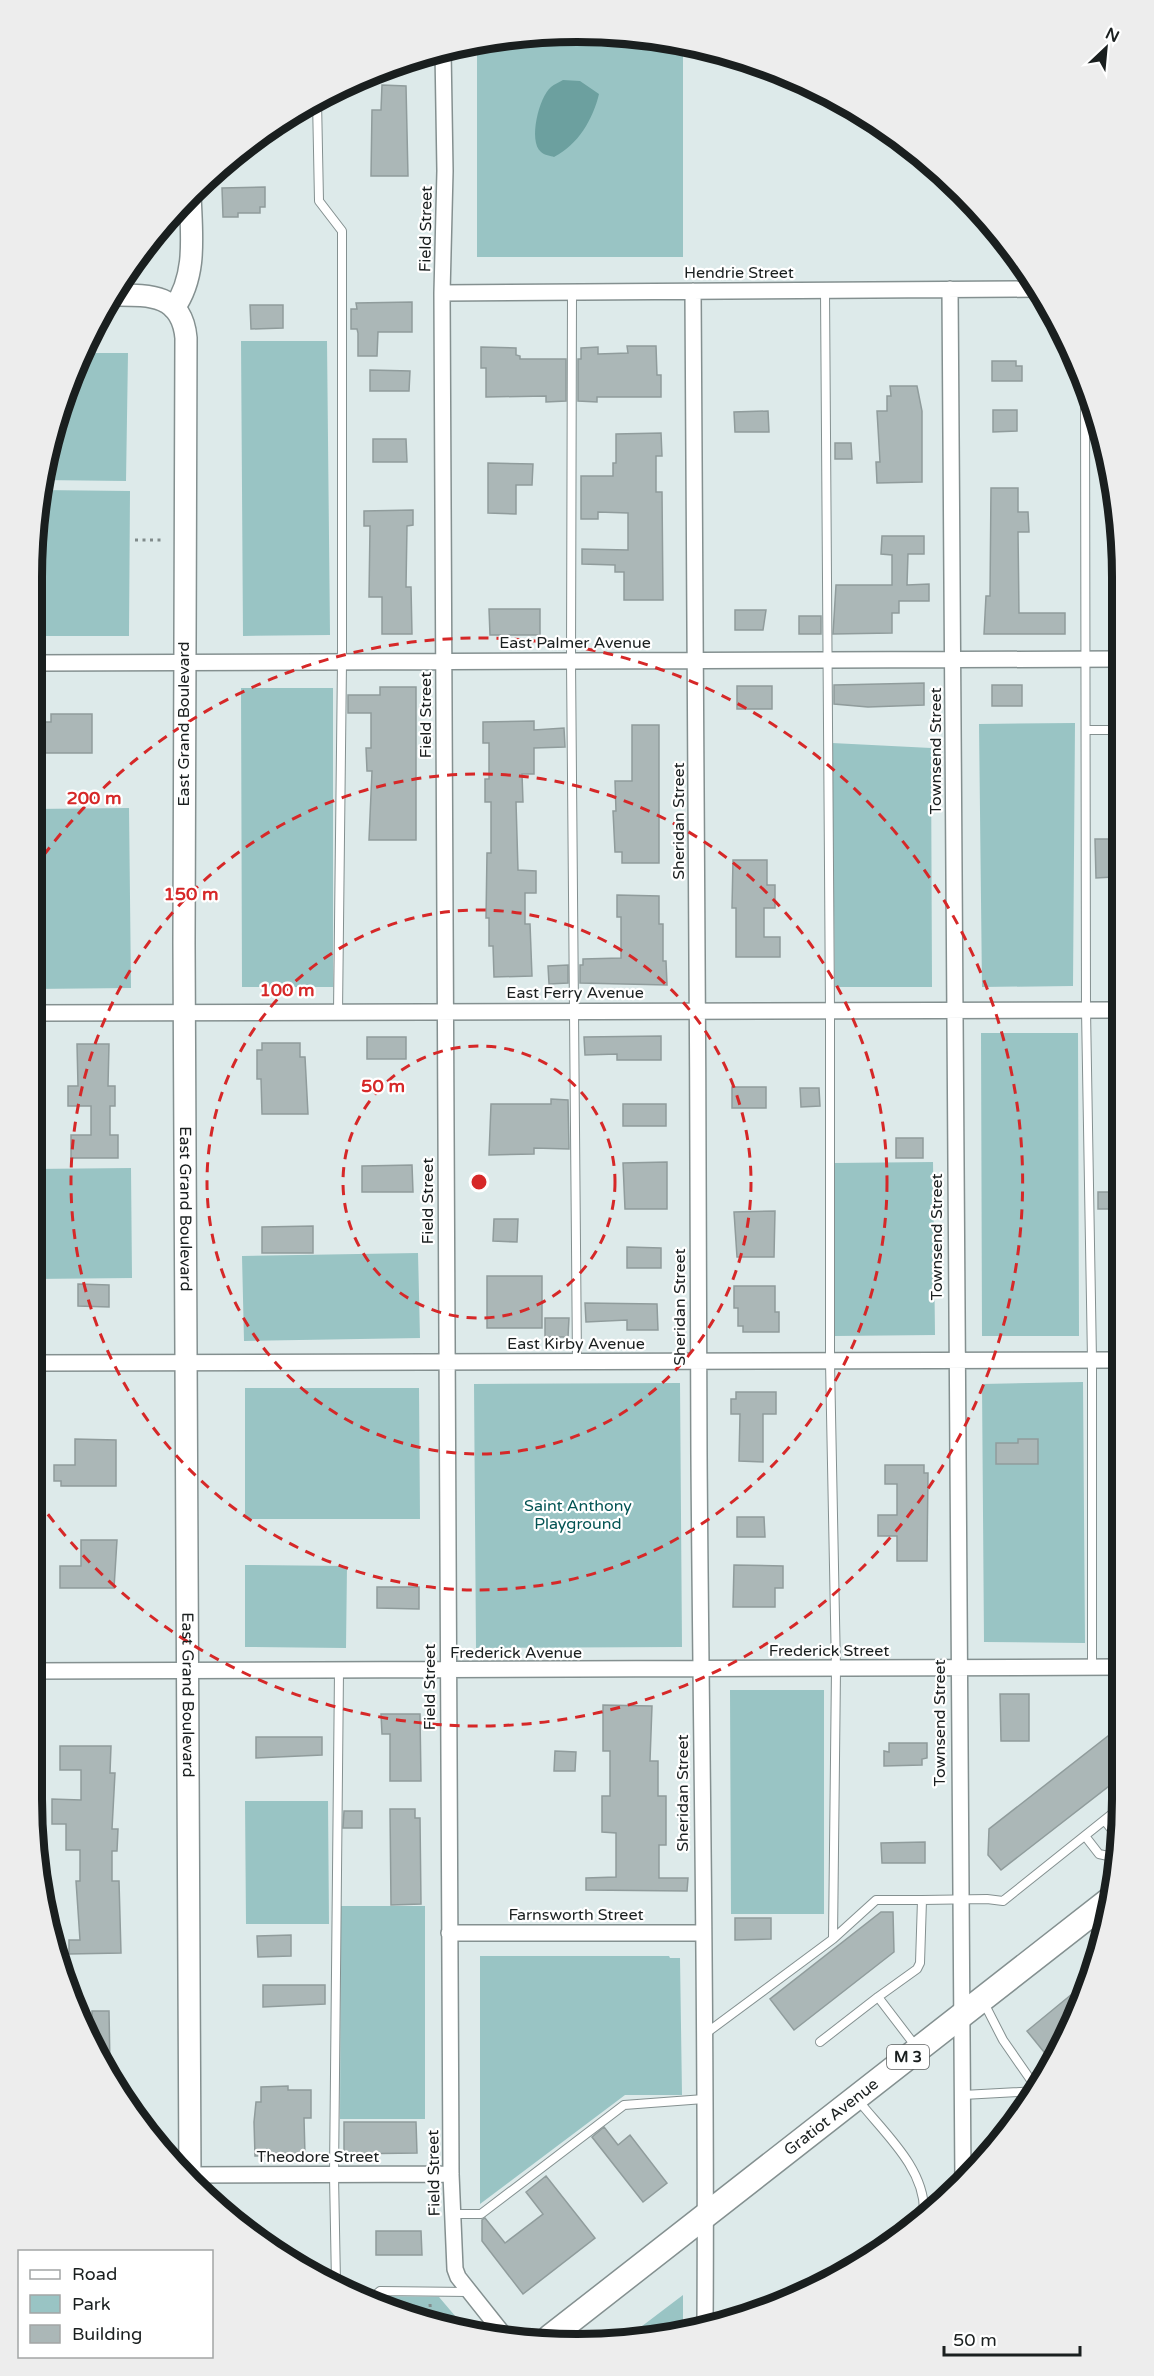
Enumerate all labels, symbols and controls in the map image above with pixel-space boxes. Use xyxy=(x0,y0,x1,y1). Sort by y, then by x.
north arrow xyxy=(1076,18,1136,78)
text: N xyxy=(1102,24,1122,47)
street label: Field Street xyxy=(415,186,437,272)
street label: Hendrie Street xyxy=(684,263,794,283)
street label: East Palmer Avenue xyxy=(499,633,651,653)
street label: East Grand Boulevard xyxy=(174,641,194,807)
street label: Field Street xyxy=(416,672,436,758)
street label: Townsend Street xyxy=(926,687,946,815)
street label: Sheridan Street xyxy=(669,762,689,880)
text: 200 m xyxy=(66,787,122,809)
text: 150 m xyxy=(163,883,219,905)
text: 100 m xyxy=(259,979,315,1001)
street label: East Ferry Avenue xyxy=(506,983,644,1003)
text: 50 m xyxy=(361,1075,405,1097)
street label: East Grand Boulevard xyxy=(175,1126,196,1292)
street label: Field Street xyxy=(418,1158,438,1244)
centre of rings xyxy=(469,1172,489,1192)
street label: Townsend Street xyxy=(927,1173,947,1301)
street label: Sheridan Street xyxy=(670,1248,690,1366)
street label: East Kirby Avenue xyxy=(507,1334,645,1354)
park label: Saint Anthony Playground xyxy=(524,1496,632,1534)
street label: East Grand Boulevard xyxy=(177,1612,198,1778)
street label: Frederick Street xyxy=(769,1641,889,1661)
street label: Frederick Avenue xyxy=(450,1643,582,1663)
street label: Field Street xyxy=(420,1644,440,1730)
street label: Townsend Street xyxy=(930,1659,950,1787)
street label: Sheridan Street xyxy=(673,1734,693,1852)
street label: Farnsworth Street xyxy=(508,1905,644,1925)
road number: M 3 xyxy=(887,2045,929,2069)
street label: Gratiot Avenue xyxy=(780,2074,883,2160)
street label: Field Street xyxy=(423,2130,445,2216)
street label: Theodore Street xyxy=(257,2147,379,2167)
legend xyxy=(18,2250,213,2358)
text: Road xyxy=(72,2263,117,2285)
text: Park xyxy=(72,2293,111,2315)
scale bar xyxy=(944,2319,1080,2357)
text: Building xyxy=(72,2323,142,2345)
text: 50 m xyxy=(953,2329,997,2351)

